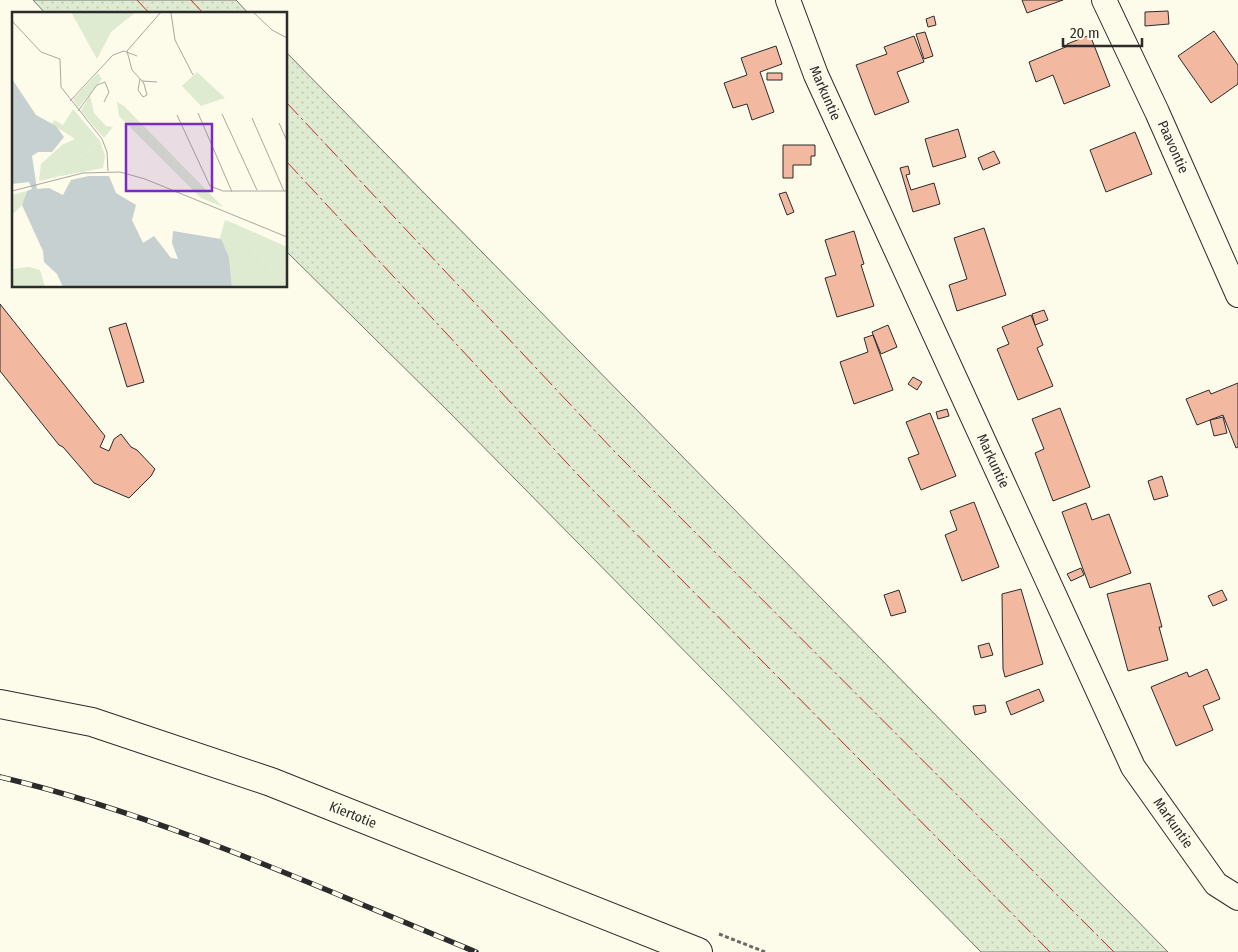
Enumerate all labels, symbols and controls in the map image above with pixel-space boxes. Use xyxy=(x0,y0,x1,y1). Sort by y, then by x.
inset map xyxy=(12,12,288,288)
scale bar xyxy=(1063,15,1142,47)
text: 20 m xyxy=(1070,24,1100,42)
street label: Markuntie xyxy=(805,63,845,123)
street label: Paavontie xyxy=(1154,118,1192,176)
street label: Markuntie xyxy=(973,431,1013,491)
street label: Markuntie xyxy=(1149,794,1197,852)
street label: Kiertotie xyxy=(327,798,379,832)

